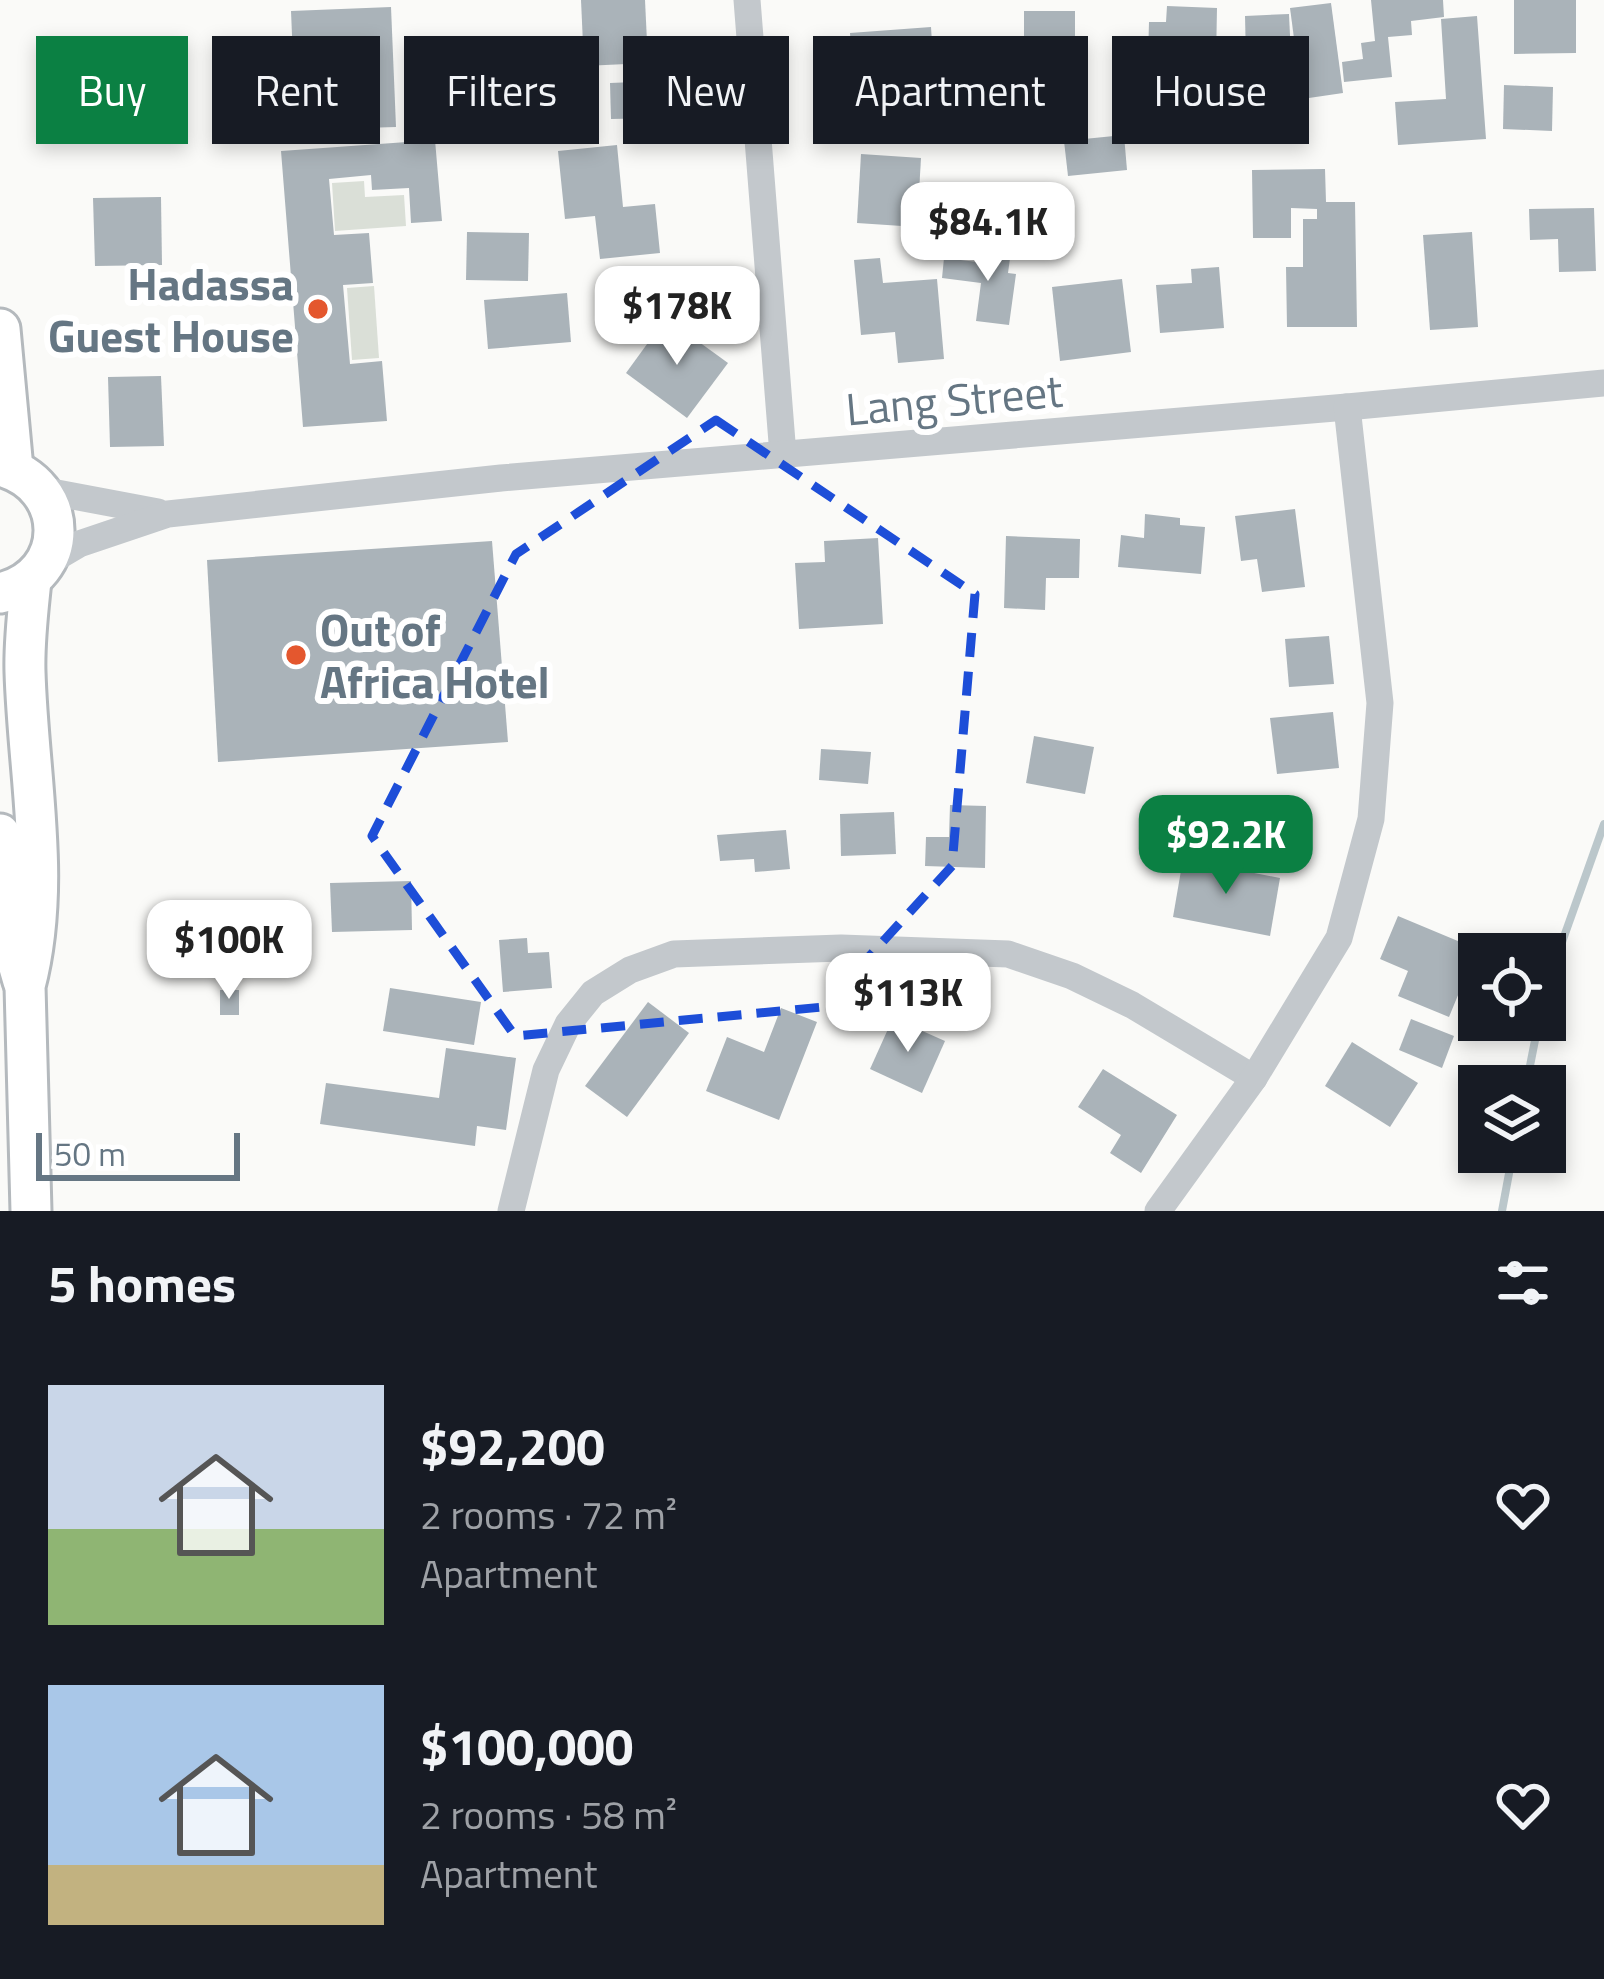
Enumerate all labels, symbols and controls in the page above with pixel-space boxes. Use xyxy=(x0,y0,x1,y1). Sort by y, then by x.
chip: Buy xyxy=(36,36,188,144)
chip: Rent xyxy=(212,36,380,144)
chip: Filters xyxy=(404,36,599,144)
chip: New xyxy=(623,36,789,144)
chip: Apartment xyxy=(813,36,1088,144)
chip: House xyxy=(1112,36,1309,144)
pin: $84.1K xyxy=(890,182,1086,284)
text: $84.1K xyxy=(928,191,1048,250)
place label: Hadassa Guest House xyxy=(48,249,294,369)
pin: $178K xyxy=(593,266,761,368)
text: $178K xyxy=(622,275,732,334)
marker: Hadassa Guest House xyxy=(305,296,331,322)
street label: Lang Street xyxy=(843,356,1065,442)
place label: Out of Africa Hotel xyxy=(320,595,550,715)
marker: Out of Africa Hotel xyxy=(283,642,309,668)
pin: $92.2K xyxy=(1128,795,1324,897)
text: $92.2K xyxy=(1166,804,1286,863)
pin: $100K xyxy=(145,900,313,1002)
text: $100K xyxy=(174,909,284,968)
map controls xyxy=(1458,933,1566,1173)
button: locate xyxy=(1458,933,1566,1041)
pin: $113K xyxy=(824,953,992,1055)
text: $113K xyxy=(853,962,963,1021)
button: layers xyxy=(1458,1065,1566,1173)
scale bar xyxy=(36,1127,240,1180)
text: 50 m xyxy=(54,1129,126,1179)
text: 5 homes xyxy=(48,1244,236,1322)
icon: filters xyxy=(1490,1250,1556,1316)
text: $92,200 xyxy=(420,1407,605,1485)
icon: home xyxy=(144,1433,288,1577)
icon: heart xyxy=(1490,1472,1556,1538)
text: 2 rooms · 72 m² xyxy=(420,1485,677,1544)
text: Apartment xyxy=(420,1544,597,1603)
text: $100,000 xyxy=(420,1707,633,1785)
icon: home xyxy=(144,1733,288,1877)
icon: heart xyxy=(1490,1772,1556,1838)
text: 2 rooms · 58 m² xyxy=(420,1785,677,1844)
text: Apartment xyxy=(420,1844,597,1903)

